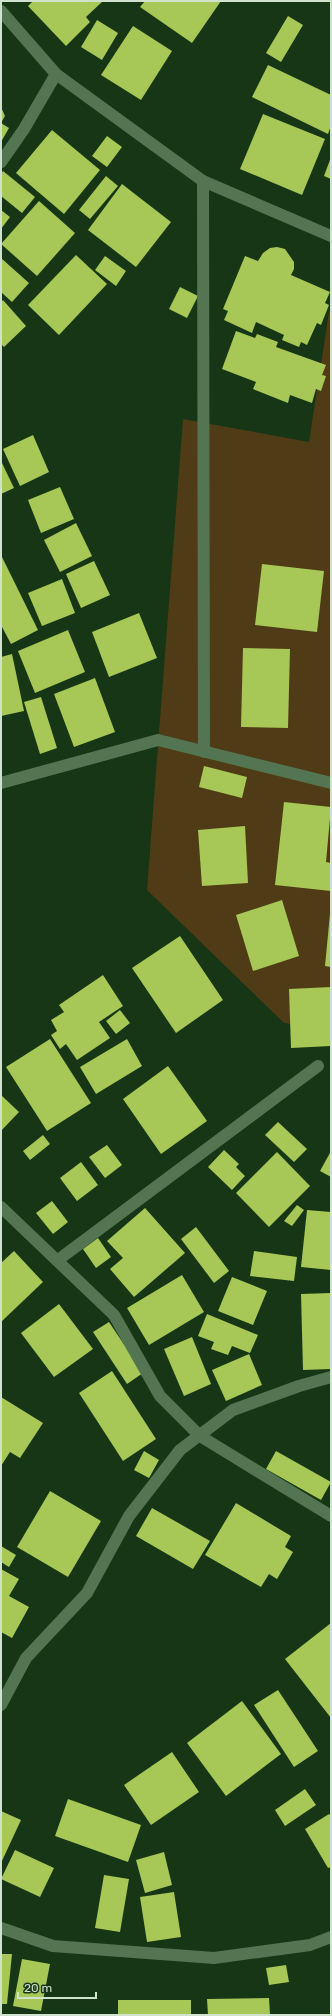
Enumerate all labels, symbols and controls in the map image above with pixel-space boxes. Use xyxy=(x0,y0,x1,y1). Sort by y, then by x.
scale bar xyxy=(18,1974,96,2000)
text: 20 m xyxy=(24,1981,52,1995)

